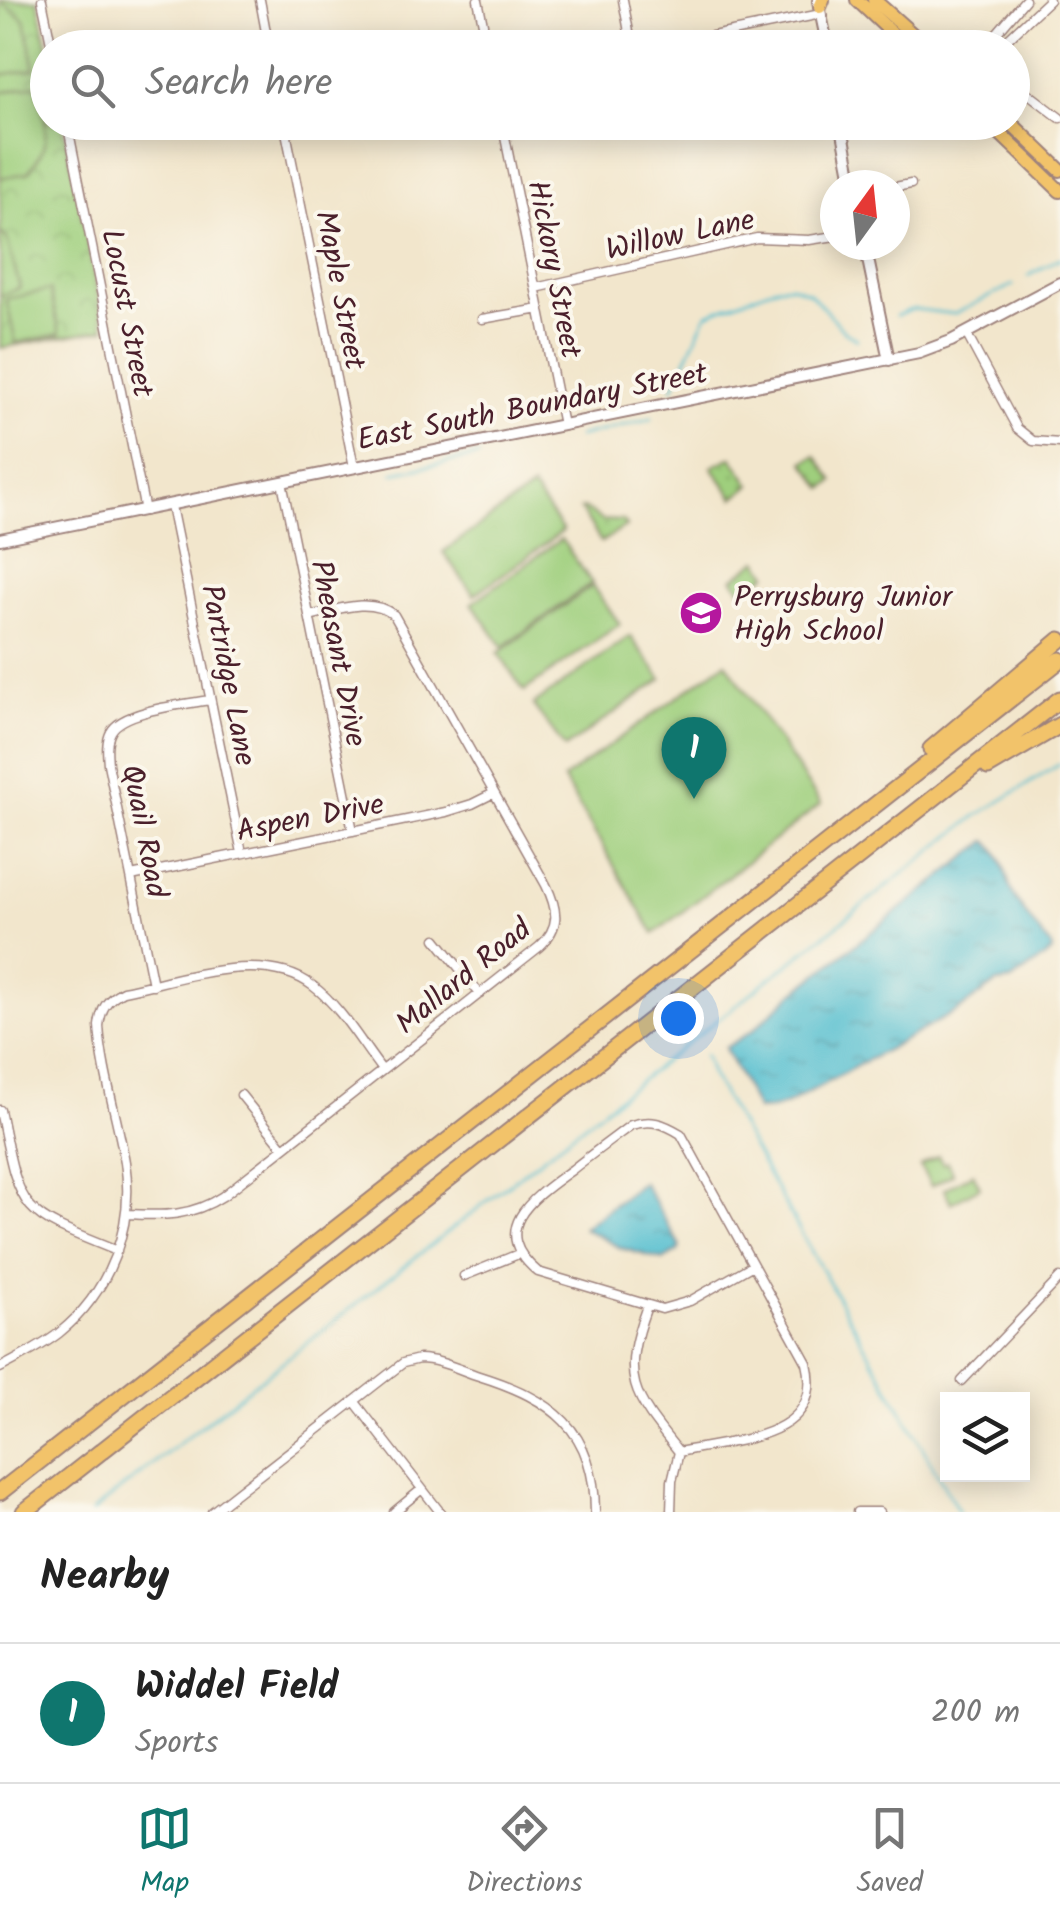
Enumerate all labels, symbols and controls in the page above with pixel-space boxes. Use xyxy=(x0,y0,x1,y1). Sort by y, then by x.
search box xyxy=(30,30,1030,140)
text: Search here xyxy=(145,55,332,115)
icon: search xyxy=(65,58,120,113)
north arrow xyxy=(820,170,910,260)
street label: Hickory Street xyxy=(512,176,594,363)
street label: Willow Lane xyxy=(602,197,759,275)
street label: Maple Street xyxy=(300,207,378,374)
street label: Locust Street xyxy=(86,225,166,402)
street label: East South Boundary Street xyxy=(353,350,712,465)
street label: Pheasant Drive xyxy=(295,556,379,751)
place label: Perrysburg Junior High School xyxy=(734,574,954,656)
street label: Partridge Lane xyxy=(186,581,268,770)
school or university icon: Perrysburg Junior High School xyxy=(678,590,724,636)
pin: 1 xyxy=(662,716,726,799)
street label: Quail Road xyxy=(107,761,180,903)
street label: Aspen Drive xyxy=(232,781,388,857)
street label: Mallard Road xyxy=(386,907,544,1048)
your location xyxy=(653,993,704,1044)
map controls xyxy=(940,1392,1030,1482)
button: layers xyxy=(940,1392,1030,1482)
text: Nearby xyxy=(40,1544,169,1611)
text: Widdel Field xyxy=(135,1658,339,1718)
text: 1 xyxy=(68,1688,77,1739)
text: 200 m xyxy=(931,1688,1020,1739)
text: Sports xyxy=(135,1718,218,1769)
tab: Map xyxy=(137,1801,192,1906)
tab: Directions xyxy=(466,1801,582,1906)
tab: Saved xyxy=(857,1801,923,1906)

